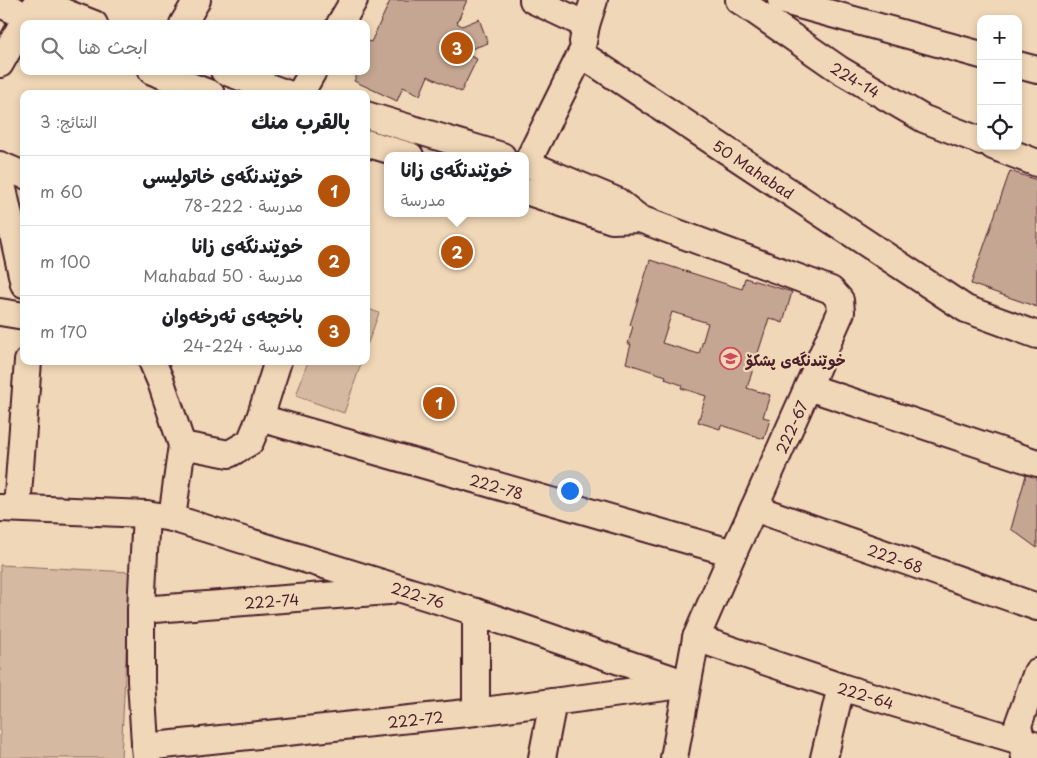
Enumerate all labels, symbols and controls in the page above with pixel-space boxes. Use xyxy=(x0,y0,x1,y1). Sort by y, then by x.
map controls xyxy=(977,15,1022,150)
button: + xyxy=(977,15,1022,60)
search box xyxy=(20,20,370,75)
pin: 3 xyxy=(441,29,473,67)
text: ابحث هنا xyxy=(78,32,148,60)
icon: search xyxy=(38,34,66,62)
street label: 224-14 xyxy=(826,56,885,103)
button: − xyxy=(977,60,1022,105)
text: بالقرب منك xyxy=(251,104,350,136)
button: locate xyxy=(977,105,1022,150)
text: النتائج: 3 xyxy=(40,109,97,133)
street label: 50 Mahabad xyxy=(709,133,799,204)
popup xyxy=(384,152,529,217)
text: خوێندنگەی زانا xyxy=(401,155,512,183)
text: خوێندنگەی خاتولیسی xyxy=(142,161,303,189)
text: 60 m xyxy=(40,179,83,203)
text: 1 xyxy=(330,179,338,203)
text: مدرسة xyxy=(401,187,445,211)
text: مدرسة · 222-78 xyxy=(184,193,303,217)
text: خوێندنگەی زانا xyxy=(192,231,303,259)
pin: 2 xyxy=(441,233,473,271)
text: 100 m xyxy=(40,249,90,273)
text: 2 xyxy=(328,249,340,273)
text: مدرسة · 50 Mahabad xyxy=(143,263,303,287)
text: باخچەی ئەرخەوان xyxy=(162,301,303,329)
text: 170 m xyxy=(40,319,87,343)
text: 3 xyxy=(329,319,339,343)
text: مدرسة · 224-24 xyxy=(183,333,303,357)
school or university icon: خوێندنگەی پشکۆ xyxy=(718,347,742,371)
place label: خوێندنگەی پشکۆ xyxy=(745,348,846,371)
pin: 1 xyxy=(423,384,455,422)
street label: 222-67 xyxy=(769,396,813,457)
street label: 222-78 xyxy=(467,467,526,504)
your location xyxy=(557,478,583,504)
street label: 222-68 xyxy=(865,537,927,578)
street label: 222-76 xyxy=(388,575,448,613)
street label: 222-74 xyxy=(243,586,300,614)
street label: 222-64 xyxy=(835,675,897,714)
street label: 222-72 xyxy=(386,704,445,733)

